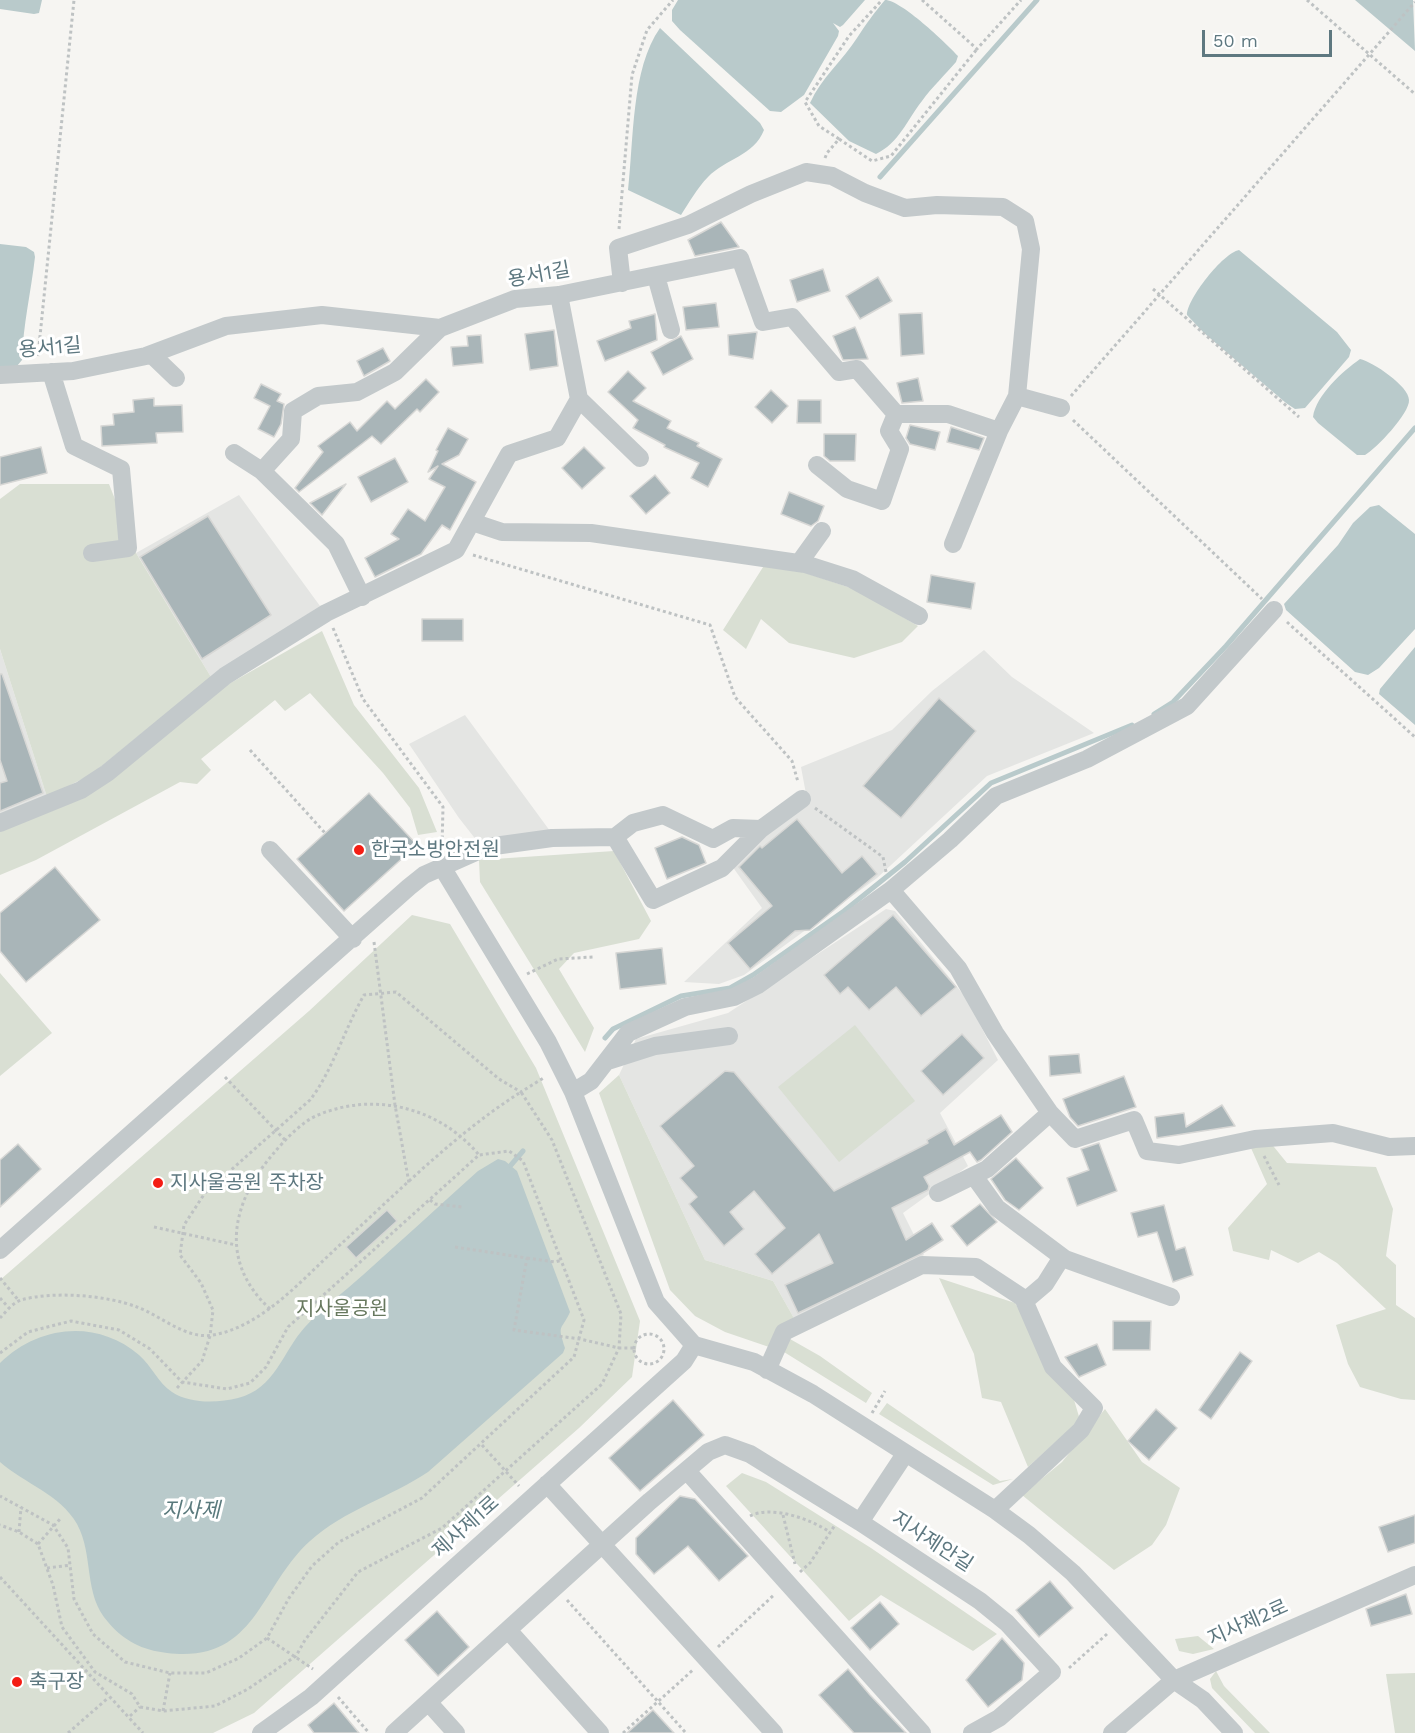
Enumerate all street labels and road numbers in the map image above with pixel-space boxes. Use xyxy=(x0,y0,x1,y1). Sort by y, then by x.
street label: 용서1길 xyxy=(506,258,572,292)
street label: 용서1길 xyxy=(18,333,82,363)
street label: 제사제1로 xyxy=(428,1491,504,1563)
street label: 지사제안길 xyxy=(887,1507,977,1577)
street label: 지사제2로 xyxy=(1204,1595,1292,1651)

